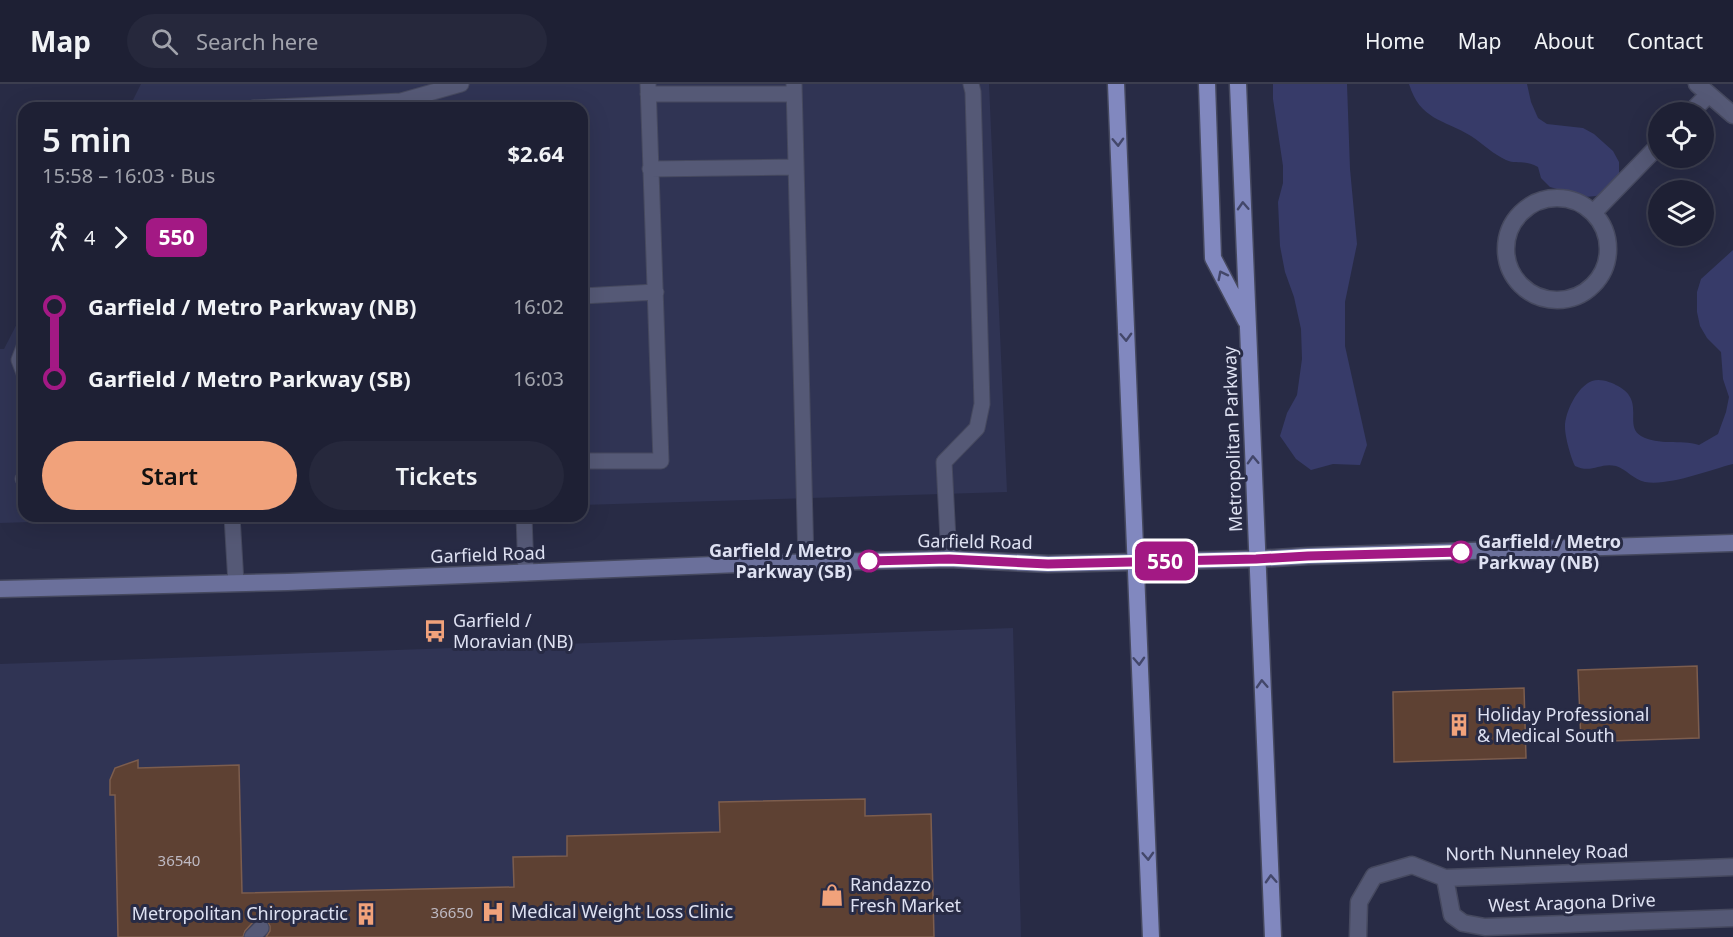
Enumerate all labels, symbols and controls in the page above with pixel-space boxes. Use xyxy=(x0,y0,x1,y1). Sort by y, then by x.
search box xyxy=(127,14,547,68)
text: Map xyxy=(30,22,91,60)
icon: search xyxy=(148,25,181,58)
text: Search here xyxy=(196,26,318,56)
text: Home xyxy=(1365,27,1425,55)
text: Map xyxy=(1458,27,1501,55)
text: About xyxy=(1534,27,1594,55)
text: Contact xyxy=(1627,27,1703,55)
map controls xyxy=(1648,102,1714,246)
button: locate xyxy=(1648,102,1714,168)
text: 5 min xyxy=(42,117,132,162)
text: $2.64 xyxy=(507,138,564,168)
one-way arrow xyxy=(1112,138,1125,147)
text: 15:58 – 16:03 · Bus xyxy=(42,162,215,189)
button: layers xyxy=(1648,180,1714,246)
one-way arrow xyxy=(1237,201,1250,210)
icon: walk xyxy=(42,221,75,254)
icon: forward xyxy=(104,221,137,254)
text: 550 xyxy=(158,223,195,251)
text: 4 xyxy=(84,224,95,251)
one-way arrow xyxy=(1218,271,1229,281)
text: Garfield / Metro Parkway (NB) xyxy=(88,291,417,321)
text: 16:02 xyxy=(513,293,564,320)
one-way arrow xyxy=(1120,333,1133,342)
street label: Metropolitan Parkway xyxy=(1217,345,1247,532)
text: Garfield / Metro Parkway (SB) xyxy=(88,363,411,393)
text: 16:03 xyxy=(513,365,564,392)
button: Start xyxy=(42,441,297,510)
button: Tickets xyxy=(309,441,564,510)
one-way arrow xyxy=(1247,456,1259,465)
street label: Garfield Road xyxy=(917,528,1033,554)
place label: Garfield / Metro Parkway (NB) xyxy=(1478,529,1621,574)
place label: Garfield / Metro Parkway (SB) xyxy=(709,538,852,583)
street label: Garfield Road xyxy=(430,540,546,568)
marker: Garfield / Metro Parkway (NB) xyxy=(1450,541,1472,563)
line badge: 550 xyxy=(1130,542,1200,580)
text: 550 xyxy=(1147,547,1183,575)
marker: Garfield / Metro Parkway (SB) xyxy=(858,550,880,572)
place label: Garfield / Moravian (NB) xyxy=(453,608,573,653)
bus stop icon: Garfield / Moravian (NB) xyxy=(422,618,448,644)
one-way arrow xyxy=(1133,656,1146,665)
one-way arrow xyxy=(1255,679,1268,688)
place label: Holiday Professional & Medical South xyxy=(1477,702,1649,747)
building icon: Holiday Professional & Medical South xyxy=(1446,712,1472,738)
street label: North Nunneley Road xyxy=(1445,838,1629,866)
house number: 36540 xyxy=(158,850,200,870)
one-way arrow xyxy=(1141,851,1154,860)
place label: Randazzo Fresh Market xyxy=(850,872,962,917)
one-way arrow xyxy=(1264,874,1277,883)
shop icon: Randazzo Fresh Market xyxy=(819,882,845,908)
street label: West Aragona Drive xyxy=(1488,887,1656,917)
hospital icon: Medical Weight Loss Clinic xyxy=(480,899,506,925)
place label: Medical Weight Loss Clinic xyxy=(511,899,733,923)
place label: Metropolitan Chiropractic xyxy=(132,901,348,925)
building icon: Metropolitan Chiropractic xyxy=(353,901,379,927)
house number: 36650 xyxy=(431,902,473,922)

